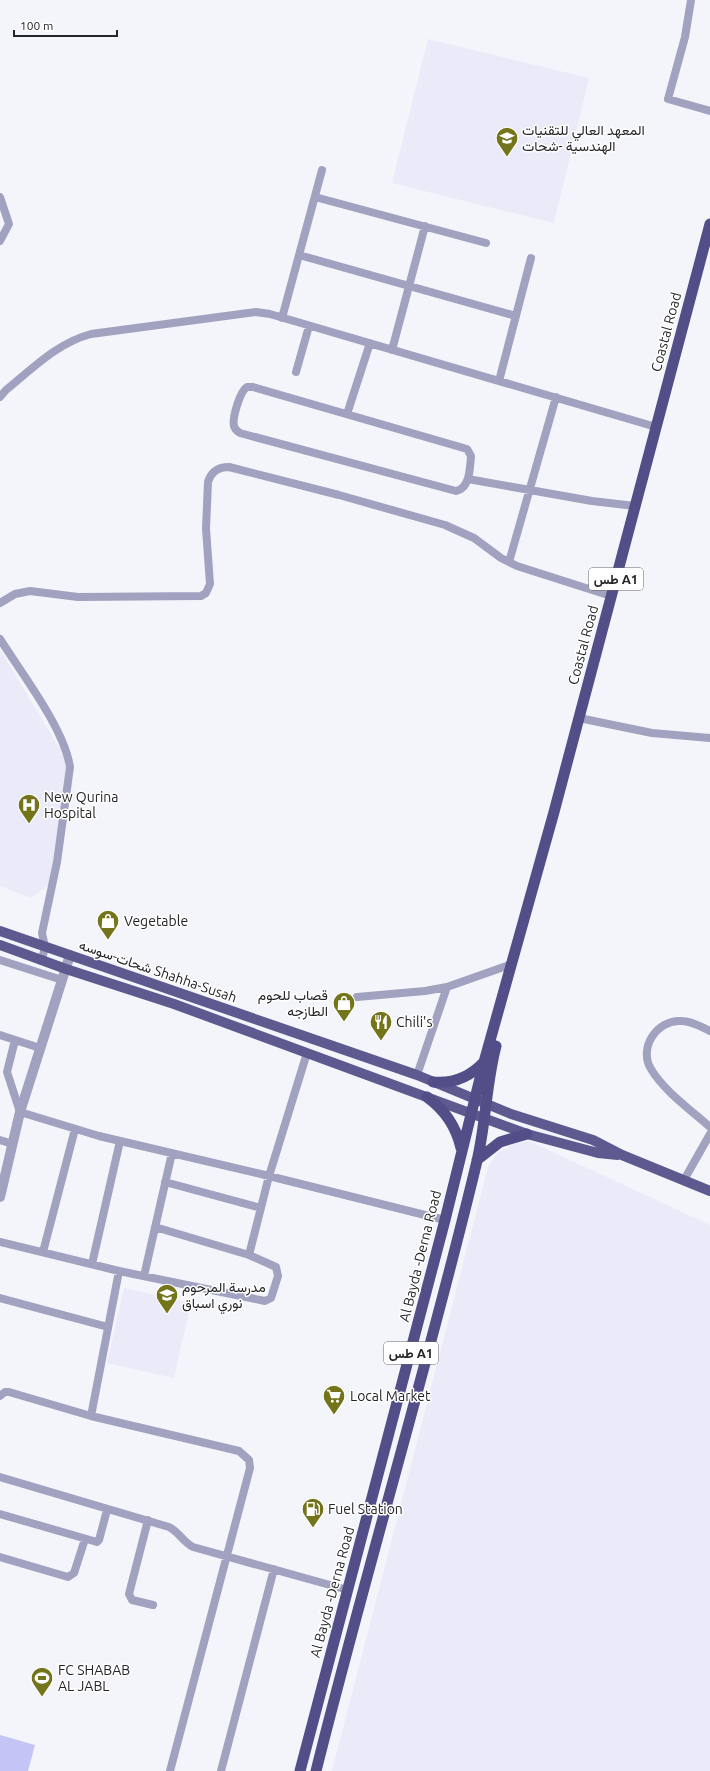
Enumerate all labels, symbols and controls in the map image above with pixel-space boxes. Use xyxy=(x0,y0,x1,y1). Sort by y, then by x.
scale bar xyxy=(14,12,117,38)
text: 100 m xyxy=(20,19,53,32)
place label: المعهد العالي للتقنيات الهندسية -شحات xyxy=(522,122,645,155)
school or university icon: المعهد العالي للتقنيات الهندسية -شحات xyxy=(494,125,520,158)
street label: Coastal Road xyxy=(648,290,684,374)
road number: طس A1 xyxy=(589,568,643,590)
street label: Coastal Road xyxy=(565,603,601,687)
place label: New Qurina Hospital xyxy=(44,789,119,821)
hospital icon: New Qurina Hospital xyxy=(16,792,42,825)
shop icon: Vegetable xyxy=(95,908,121,941)
place label: Vegetable xyxy=(124,913,188,929)
street label: شحات-سوسه Shahha-Susah xyxy=(77,936,239,1006)
place label: قصاب للحوم الطازجه xyxy=(258,987,328,1020)
shop icon: قصاب للحوم الطازجه xyxy=(331,990,357,1023)
restaurant icon: Chili's xyxy=(368,1009,394,1042)
place label: Chili's xyxy=(396,1014,433,1030)
street label: Al Bayda -Derna Road xyxy=(396,1189,444,1323)
place label: مدرسة المرحوم نوري اسباق xyxy=(182,1279,266,1315)
school or university icon: مدرسة المرحوم نوري اسباق xyxy=(154,1282,180,1315)
road number: طس A1 xyxy=(384,1342,438,1364)
supermarket icon: Local Market xyxy=(321,1383,347,1416)
place label: Local Market xyxy=(350,1388,431,1404)
fuel station icon: Fuel Station xyxy=(300,1496,326,1529)
place label: Fuel Station xyxy=(328,1501,403,1517)
street label: Al Bayda -Derna Road xyxy=(307,1525,357,1659)
place label: FC SHABAB AL JABL xyxy=(58,1662,130,1694)
sports icon: FC SHABAB AL JABL xyxy=(29,1665,55,1698)

